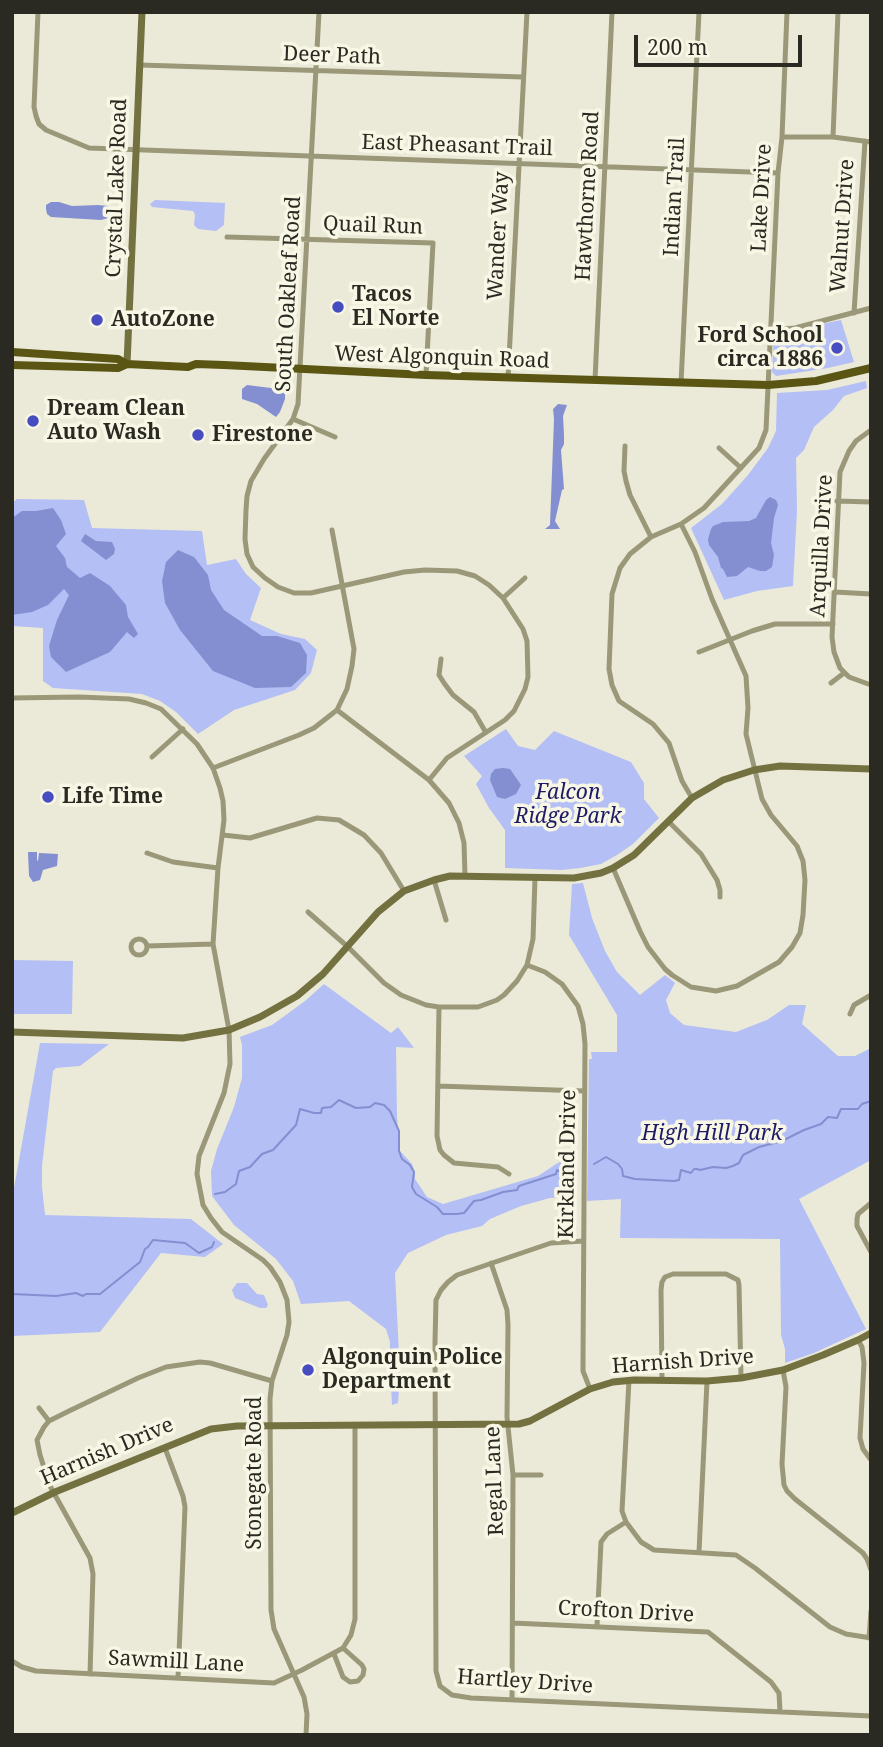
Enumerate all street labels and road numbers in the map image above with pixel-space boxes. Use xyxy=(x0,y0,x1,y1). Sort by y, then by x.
street label: Deer Path xyxy=(282,42,382,70)
street label: Crystal Lake Road xyxy=(101,98,133,278)
street label: Hawthorne Road xyxy=(571,110,605,282)
street label: East Pheasant Trail xyxy=(361,130,553,162)
street label: Indian Trail xyxy=(659,137,691,257)
street label: Lake Drive xyxy=(747,143,777,253)
street label: Walnut Drive xyxy=(826,158,860,294)
street label: Wander Way xyxy=(483,171,515,301)
street label: South Oakleaf Road xyxy=(271,195,307,393)
street label: Quail Run xyxy=(323,212,423,240)
street label: West Algonquin Road xyxy=(334,342,550,374)
street label: Arquilla Drive xyxy=(806,474,838,618)
street label: Kirkland Drive xyxy=(554,1089,582,1239)
street label: Harnish Drive xyxy=(611,1344,755,1380)
street label: Stonegate Road xyxy=(242,1396,268,1550)
street label: Harnish Drive xyxy=(37,1413,177,1491)
street label: Regal Lane xyxy=(480,1426,510,1536)
street label: Crofton Drive xyxy=(557,1596,695,1628)
street label: Sawmill Lane xyxy=(107,1646,245,1678)
street label: Hartley Drive xyxy=(456,1665,594,1699)

